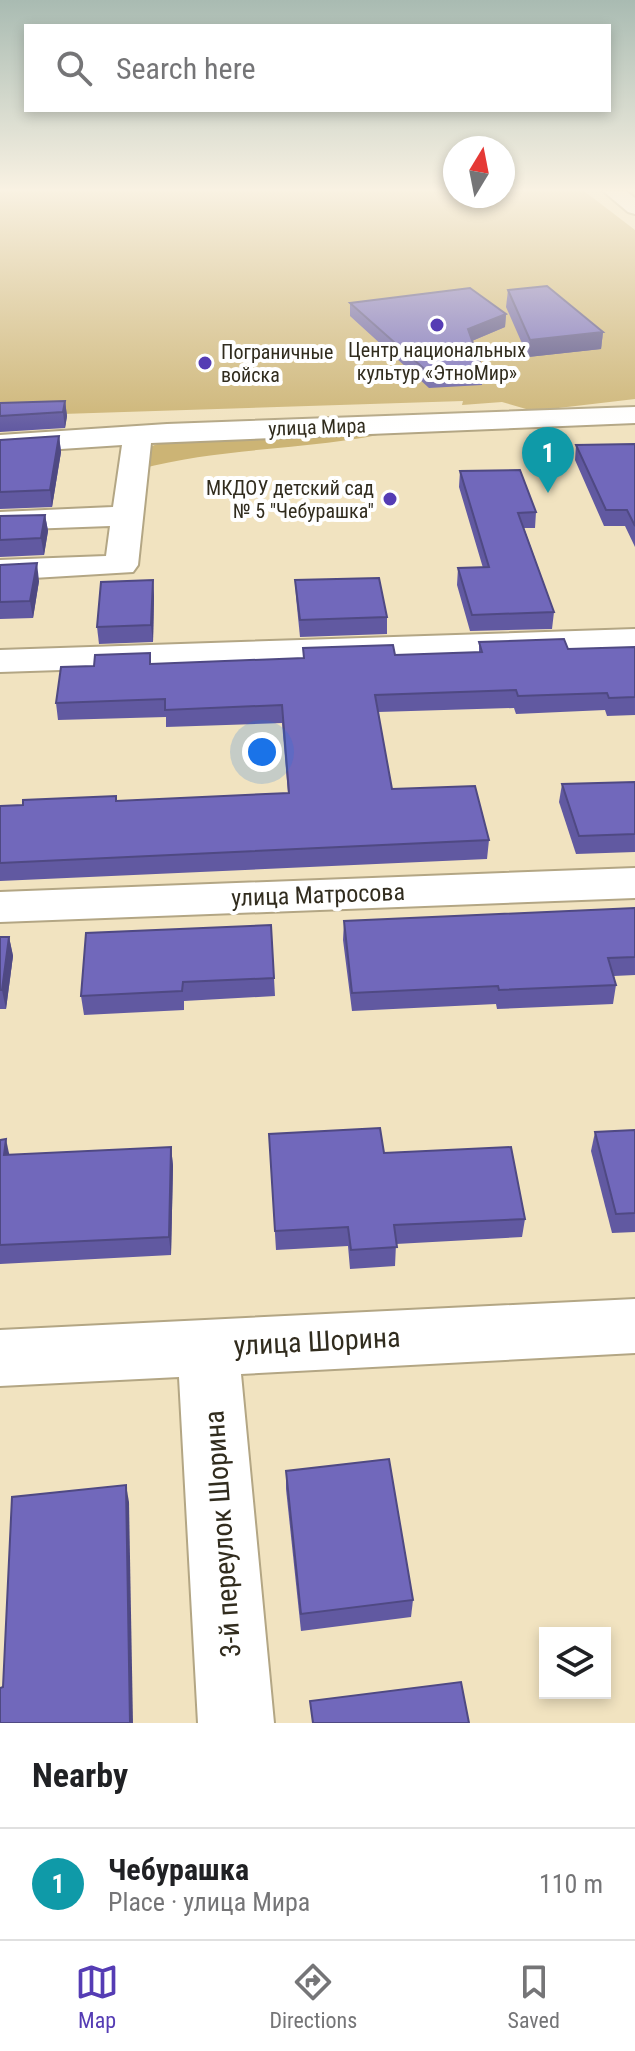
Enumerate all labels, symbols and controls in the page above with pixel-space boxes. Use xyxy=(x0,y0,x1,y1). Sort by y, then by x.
search box xyxy=(24,24,611,112)
icon: search xyxy=(52,46,96,90)
text: Search here xyxy=(116,51,256,86)
north arrow xyxy=(443,136,515,208)
marker: Центр национальных культур «ЭтноМир» xyxy=(428,316,446,334)
place label: Центр национальных культур «ЭтноМир» xyxy=(348,338,526,385)
place label: Пограничные войска xyxy=(221,340,333,387)
marker: Пограничные войска xyxy=(196,354,214,372)
street label: улица Мира xyxy=(268,413,366,441)
pin: 1 xyxy=(522,427,574,493)
place label: МКДОУ детский сад № 5 "Чебурашка" xyxy=(206,476,374,523)
marker: МКДОУ детский сад № 5 "Чебурашка" xyxy=(381,490,399,508)
your location xyxy=(242,732,282,772)
street label: улица Матросова xyxy=(231,878,405,912)
street label: улица Шорина xyxy=(233,1321,401,1362)
street label: 3-й переулок Шорина xyxy=(197,1409,248,1659)
map controls xyxy=(539,1627,611,1699)
button: layers xyxy=(539,1627,611,1699)
text: Nearby xyxy=(32,1755,128,1795)
text: Чебурашка xyxy=(108,1852,249,1887)
text: 1 xyxy=(51,1869,65,1899)
text: 110 m xyxy=(539,1869,603,1899)
text: Place · улица Мира xyxy=(108,1887,310,1917)
tab: Map xyxy=(75,1960,119,2033)
tab: Directions xyxy=(269,1960,357,2033)
tab: Saved xyxy=(508,1960,560,2033)

